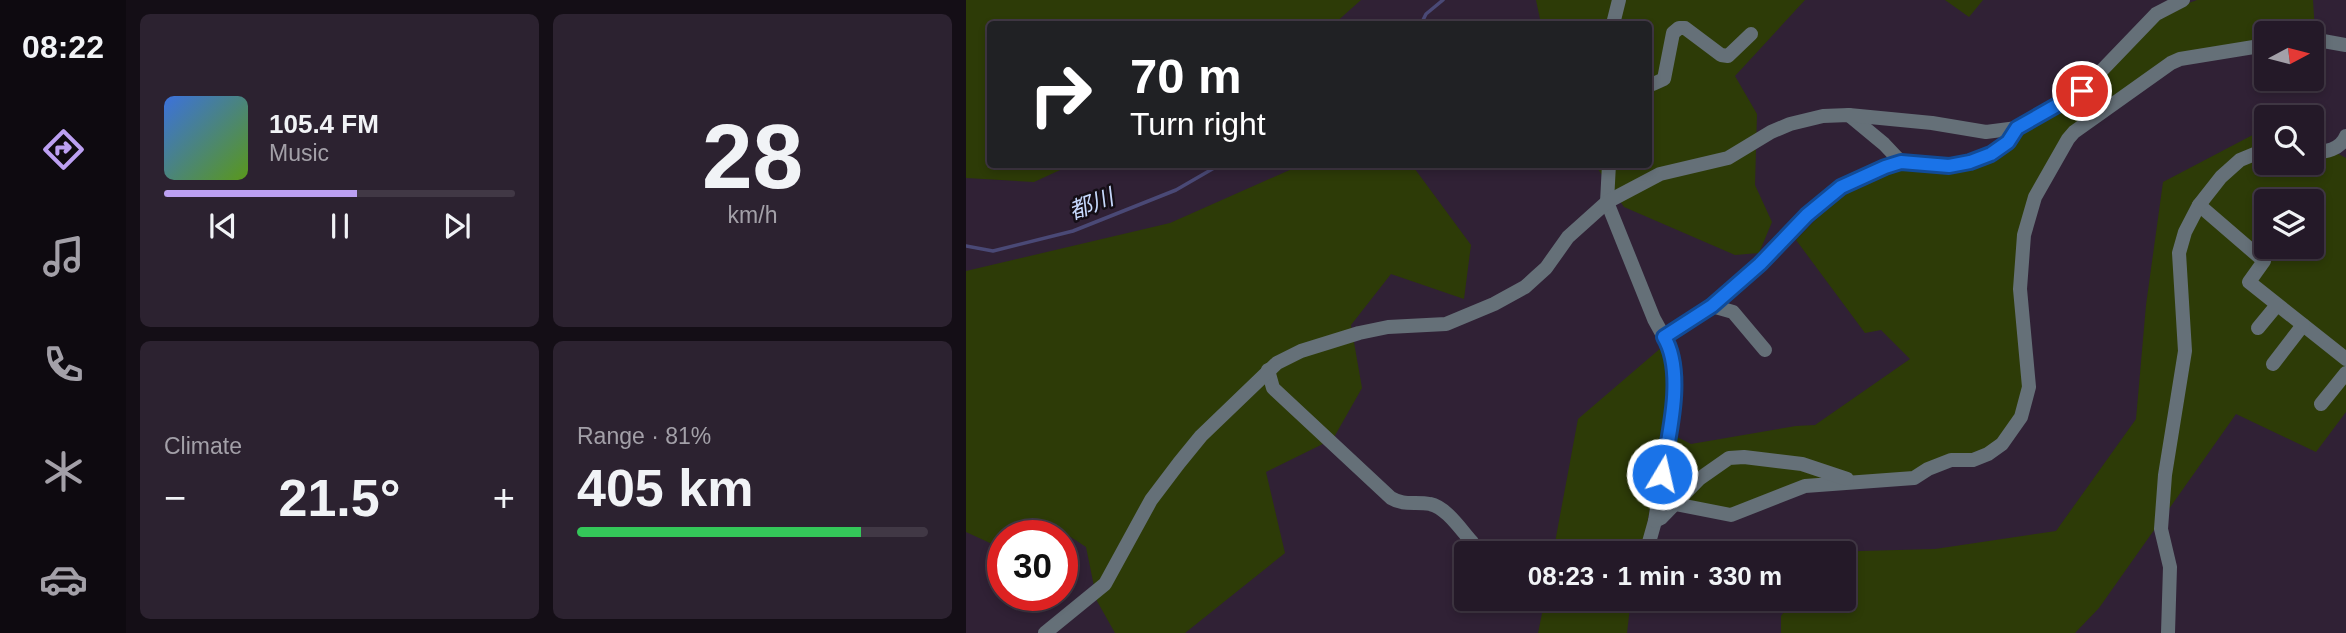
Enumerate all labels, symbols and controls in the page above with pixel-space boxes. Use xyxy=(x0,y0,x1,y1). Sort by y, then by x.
north arrow xyxy=(2254,21,2324,91)
map controls xyxy=(2254,21,2324,259)
text: 08:22 xyxy=(22,29,104,65)
icon: right xyxy=(1015,49,1106,140)
text: 70 m xyxy=(1130,49,1242,103)
pin xyxy=(2052,61,2112,121)
icon: arrive xyxy=(2063,72,2101,110)
button: search xyxy=(2254,105,2324,175)
text: 28 xyxy=(702,106,803,207)
text: Turn right xyxy=(1130,106,1266,142)
text: 105.4 FM xyxy=(269,109,379,139)
icon: directions xyxy=(39,125,88,174)
text: Music xyxy=(269,140,329,166)
water label: 都川 xyxy=(1065,183,1120,224)
button: layers xyxy=(2254,189,2324,259)
text: km/h xyxy=(728,202,777,228)
icon: previous xyxy=(204,207,242,245)
icon: pause xyxy=(321,207,359,245)
icon: next xyxy=(438,207,476,245)
icon: music xyxy=(39,232,88,281)
icon: phone xyxy=(39,340,88,389)
text: Range · 81% xyxy=(577,423,711,449)
text: Climate xyxy=(164,433,242,459)
position arrow xyxy=(1625,437,1699,511)
icon: climate xyxy=(39,447,88,496)
text: 405 km xyxy=(577,459,753,517)
text: 21.5° xyxy=(278,469,401,527)
text: − xyxy=(164,477,186,519)
text: + xyxy=(493,477,515,519)
speed limit sign: 30 xyxy=(987,520,1078,611)
icon: car xyxy=(39,555,88,604)
text: 08:23 · 1 min · 330 m xyxy=(1528,561,1782,591)

